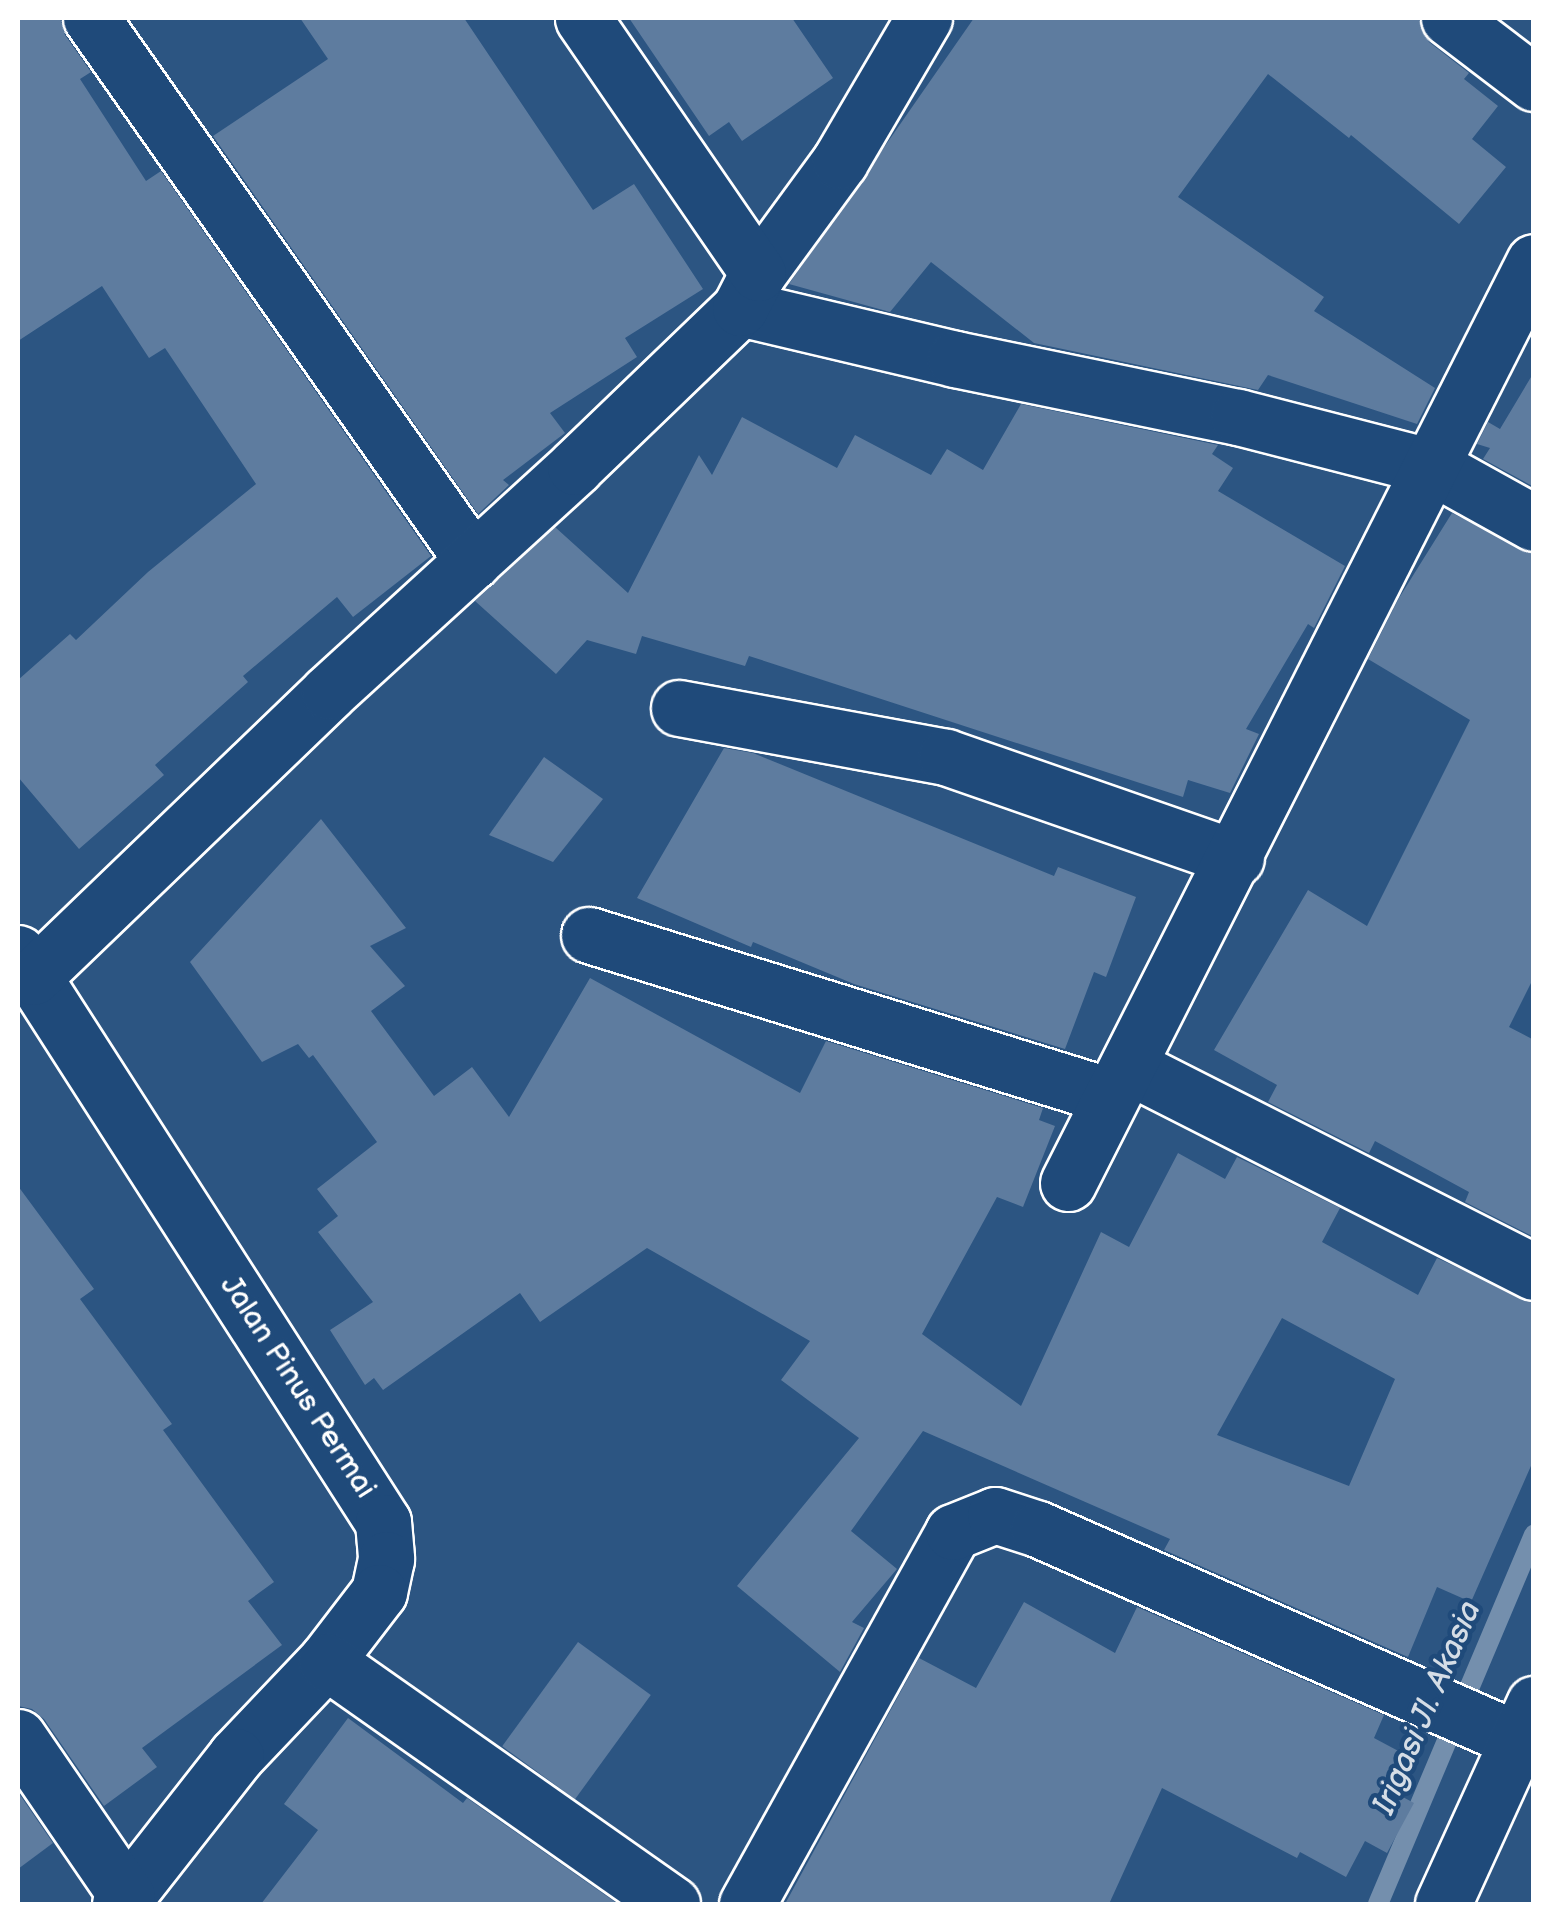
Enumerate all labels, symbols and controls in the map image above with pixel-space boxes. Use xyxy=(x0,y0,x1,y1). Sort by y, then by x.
street label: Jalan Pinus Permai xyxy=(213,1269,383,1505)
water label: Irigasi Jl. Akasia xyxy=(1365,1595,1491,1821)

